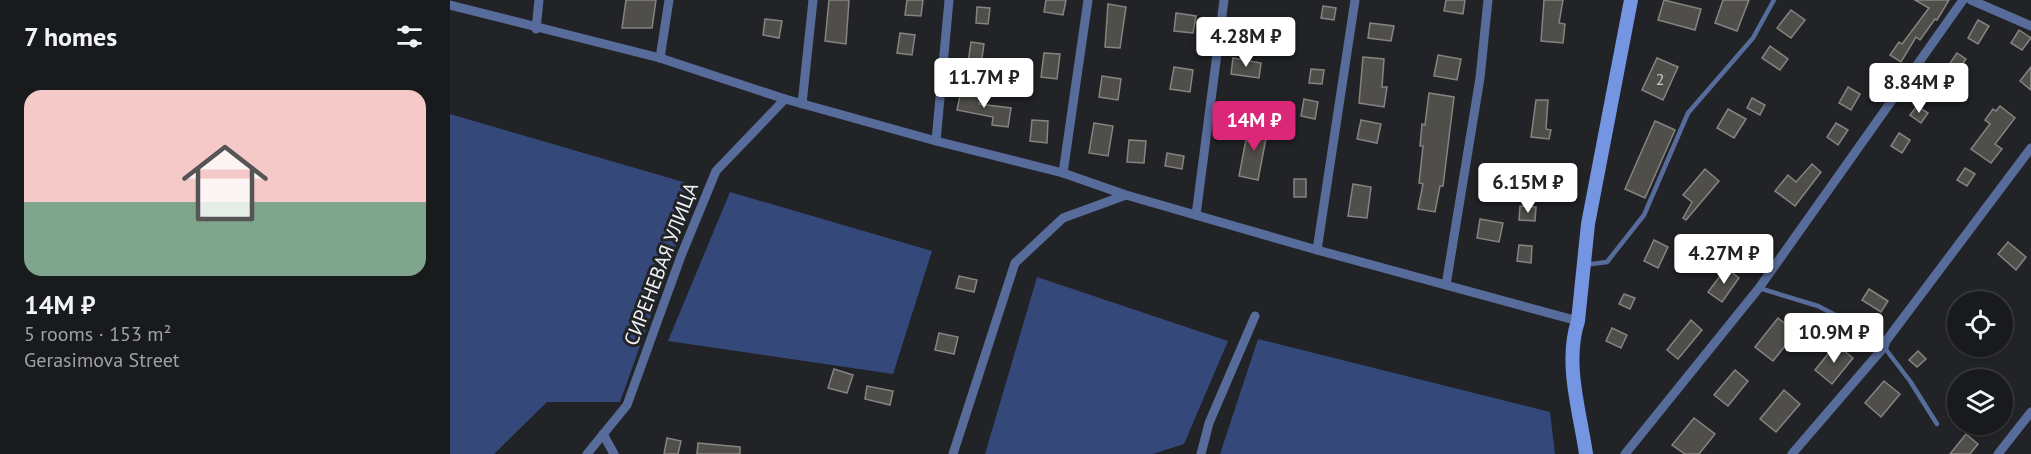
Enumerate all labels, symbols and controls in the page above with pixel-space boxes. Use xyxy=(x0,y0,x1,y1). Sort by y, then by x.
pin: 4.28M ₽ xyxy=(1191,17,1301,68)
text: 7 homes xyxy=(24,20,117,53)
icon: filters xyxy=(393,20,426,53)
text: 4.28M ₽ xyxy=(1210,23,1282,49)
pin: 11.7M ₽ xyxy=(929,58,1039,109)
pin: 8.84M ₽ xyxy=(1864,63,1974,114)
text: 11.7M ₽ xyxy=(948,64,1020,90)
house number: 2 xyxy=(1656,69,1664,89)
text: 8.84M ₽ xyxy=(1883,69,1955,95)
pin: 14M ₽ xyxy=(1212,101,1296,152)
text: 14M ₽ xyxy=(1226,107,1282,133)
icon: home xyxy=(171,129,279,237)
pin: 6.15M ₽ xyxy=(1473,163,1583,214)
text: 6.15M ₽ xyxy=(1492,169,1564,195)
street label: СИРЕНЕВАЯ УЛИЦА xyxy=(618,178,704,349)
pin: 4.27M ₽ xyxy=(1669,234,1779,285)
text: 4.27M ₽ xyxy=(1688,240,1760,266)
text: 14M ₽ xyxy=(24,288,96,321)
map controls xyxy=(1947,291,2013,435)
button: locate xyxy=(1947,291,2013,357)
pin: 10.9M ₽ xyxy=(1779,313,1889,364)
text: 10.9M ₽ xyxy=(1798,319,1870,345)
text: 5 rooms · 153 m² xyxy=(24,321,171,347)
text: Gerasimova Street xyxy=(24,347,180,373)
button: layers xyxy=(1947,369,2013,435)

